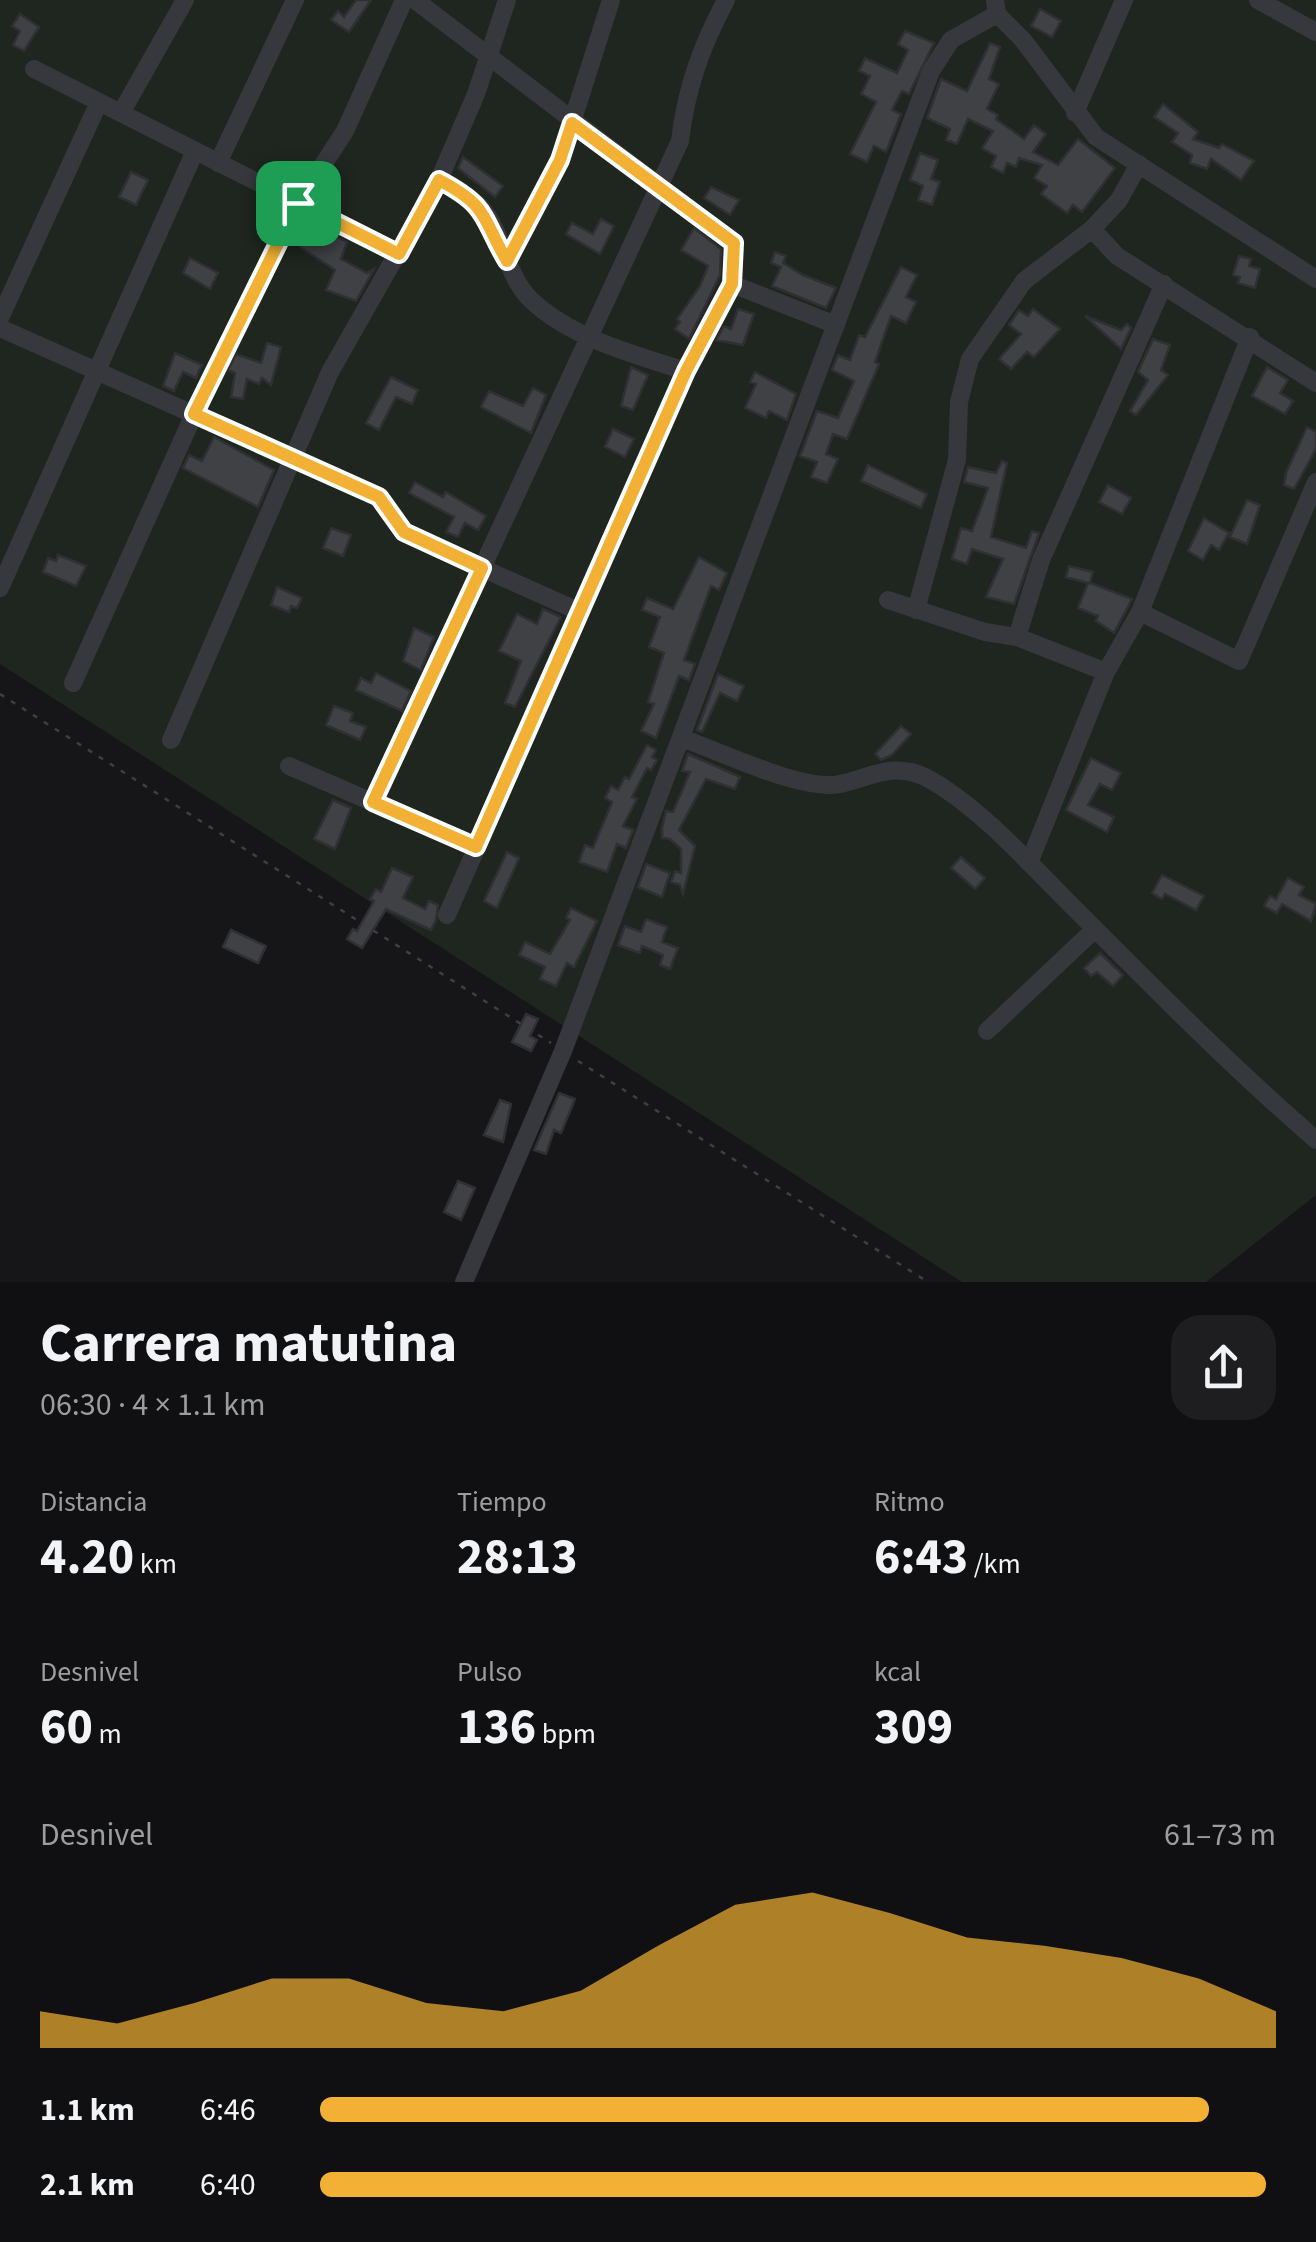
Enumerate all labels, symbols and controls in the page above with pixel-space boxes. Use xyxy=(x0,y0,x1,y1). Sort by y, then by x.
pin xyxy=(256,161,341,246)
icon: arrive xyxy=(271,176,326,231)
text: Carrera matutina xyxy=(40,1305,457,1383)
button: share xyxy=(1171,1315,1276,1420)
text: 06:30 · 4 × 1.1 km xyxy=(40,1382,266,1428)
text: Distancia xyxy=(40,1482,147,1522)
text: Tiempo xyxy=(457,1482,547,1522)
text: Ritmo xyxy=(874,1482,945,1522)
text: 4.20 xyxy=(40,1522,134,1593)
text: 28:13 xyxy=(457,1522,578,1593)
text: 6:43 xyxy=(874,1522,968,1593)
text: km xyxy=(134,1544,177,1584)
text: /km xyxy=(968,1544,1021,1584)
text: Desnivel xyxy=(40,1652,139,1692)
text: Pulso xyxy=(457,1652,522,1692)
text: kcal xyxy=(874,1652,921,1692)
text: 60 xyxy=(40,1692,93,1763)
text: 136 xyxy=(457,1692,536,1763)
text: 309 xyxy=(874,1692,953,1763)
text: m xyxy=(93,1714,122,1754)
text: bpm xyxy=(536,1714,596,1754)
text: Desnivel xyxy=(40,1812,153,1858)
text: 61–73 m xyxy=(1164,1812,1276,1858)
text: 1.1 km xyxy=(40,2087,135,2133)
text: 6:46 xyxy=(200,2087,256,2133)
text: 2.1 km xyxy=(40,2162,135,2208)
text: 6:40 xyxy=(200,2162,256,2208)

